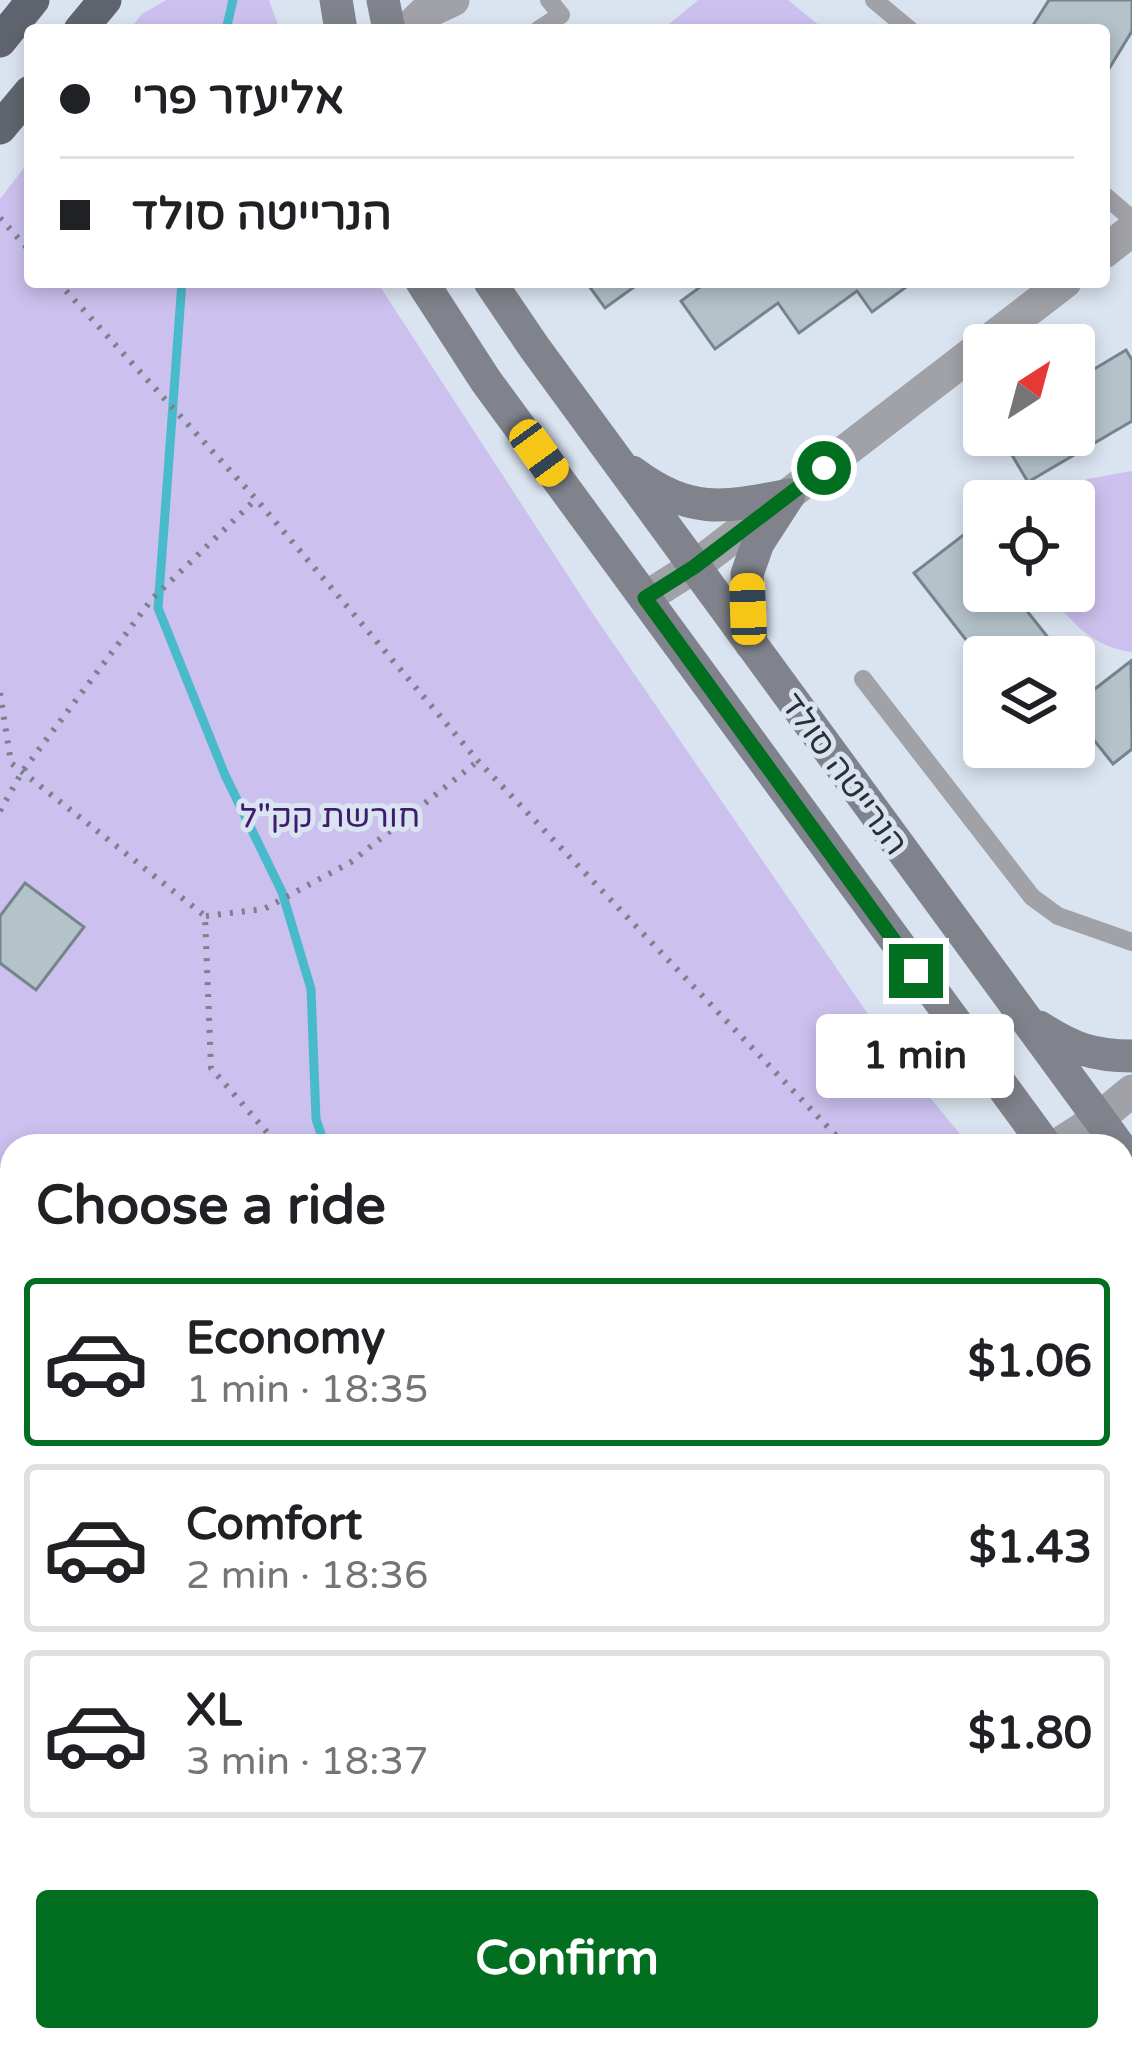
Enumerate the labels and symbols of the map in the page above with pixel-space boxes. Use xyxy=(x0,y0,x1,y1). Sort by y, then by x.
north arrow xyxy=(963,324,1095,456)
car xyxy=(503,413,575,493)
route start xyxy=(797,441,851,495)
car xyxy=(729,572,767,646)
street label: הנרייטה סולד xyxy=(772,685,916,862)
park label: חורשת קק"ל xyxy=(240,797,420,836)
route end xyxy=(889,944,943,998)
callout: 1 min xyxy=(817,1013,1015,1097)

